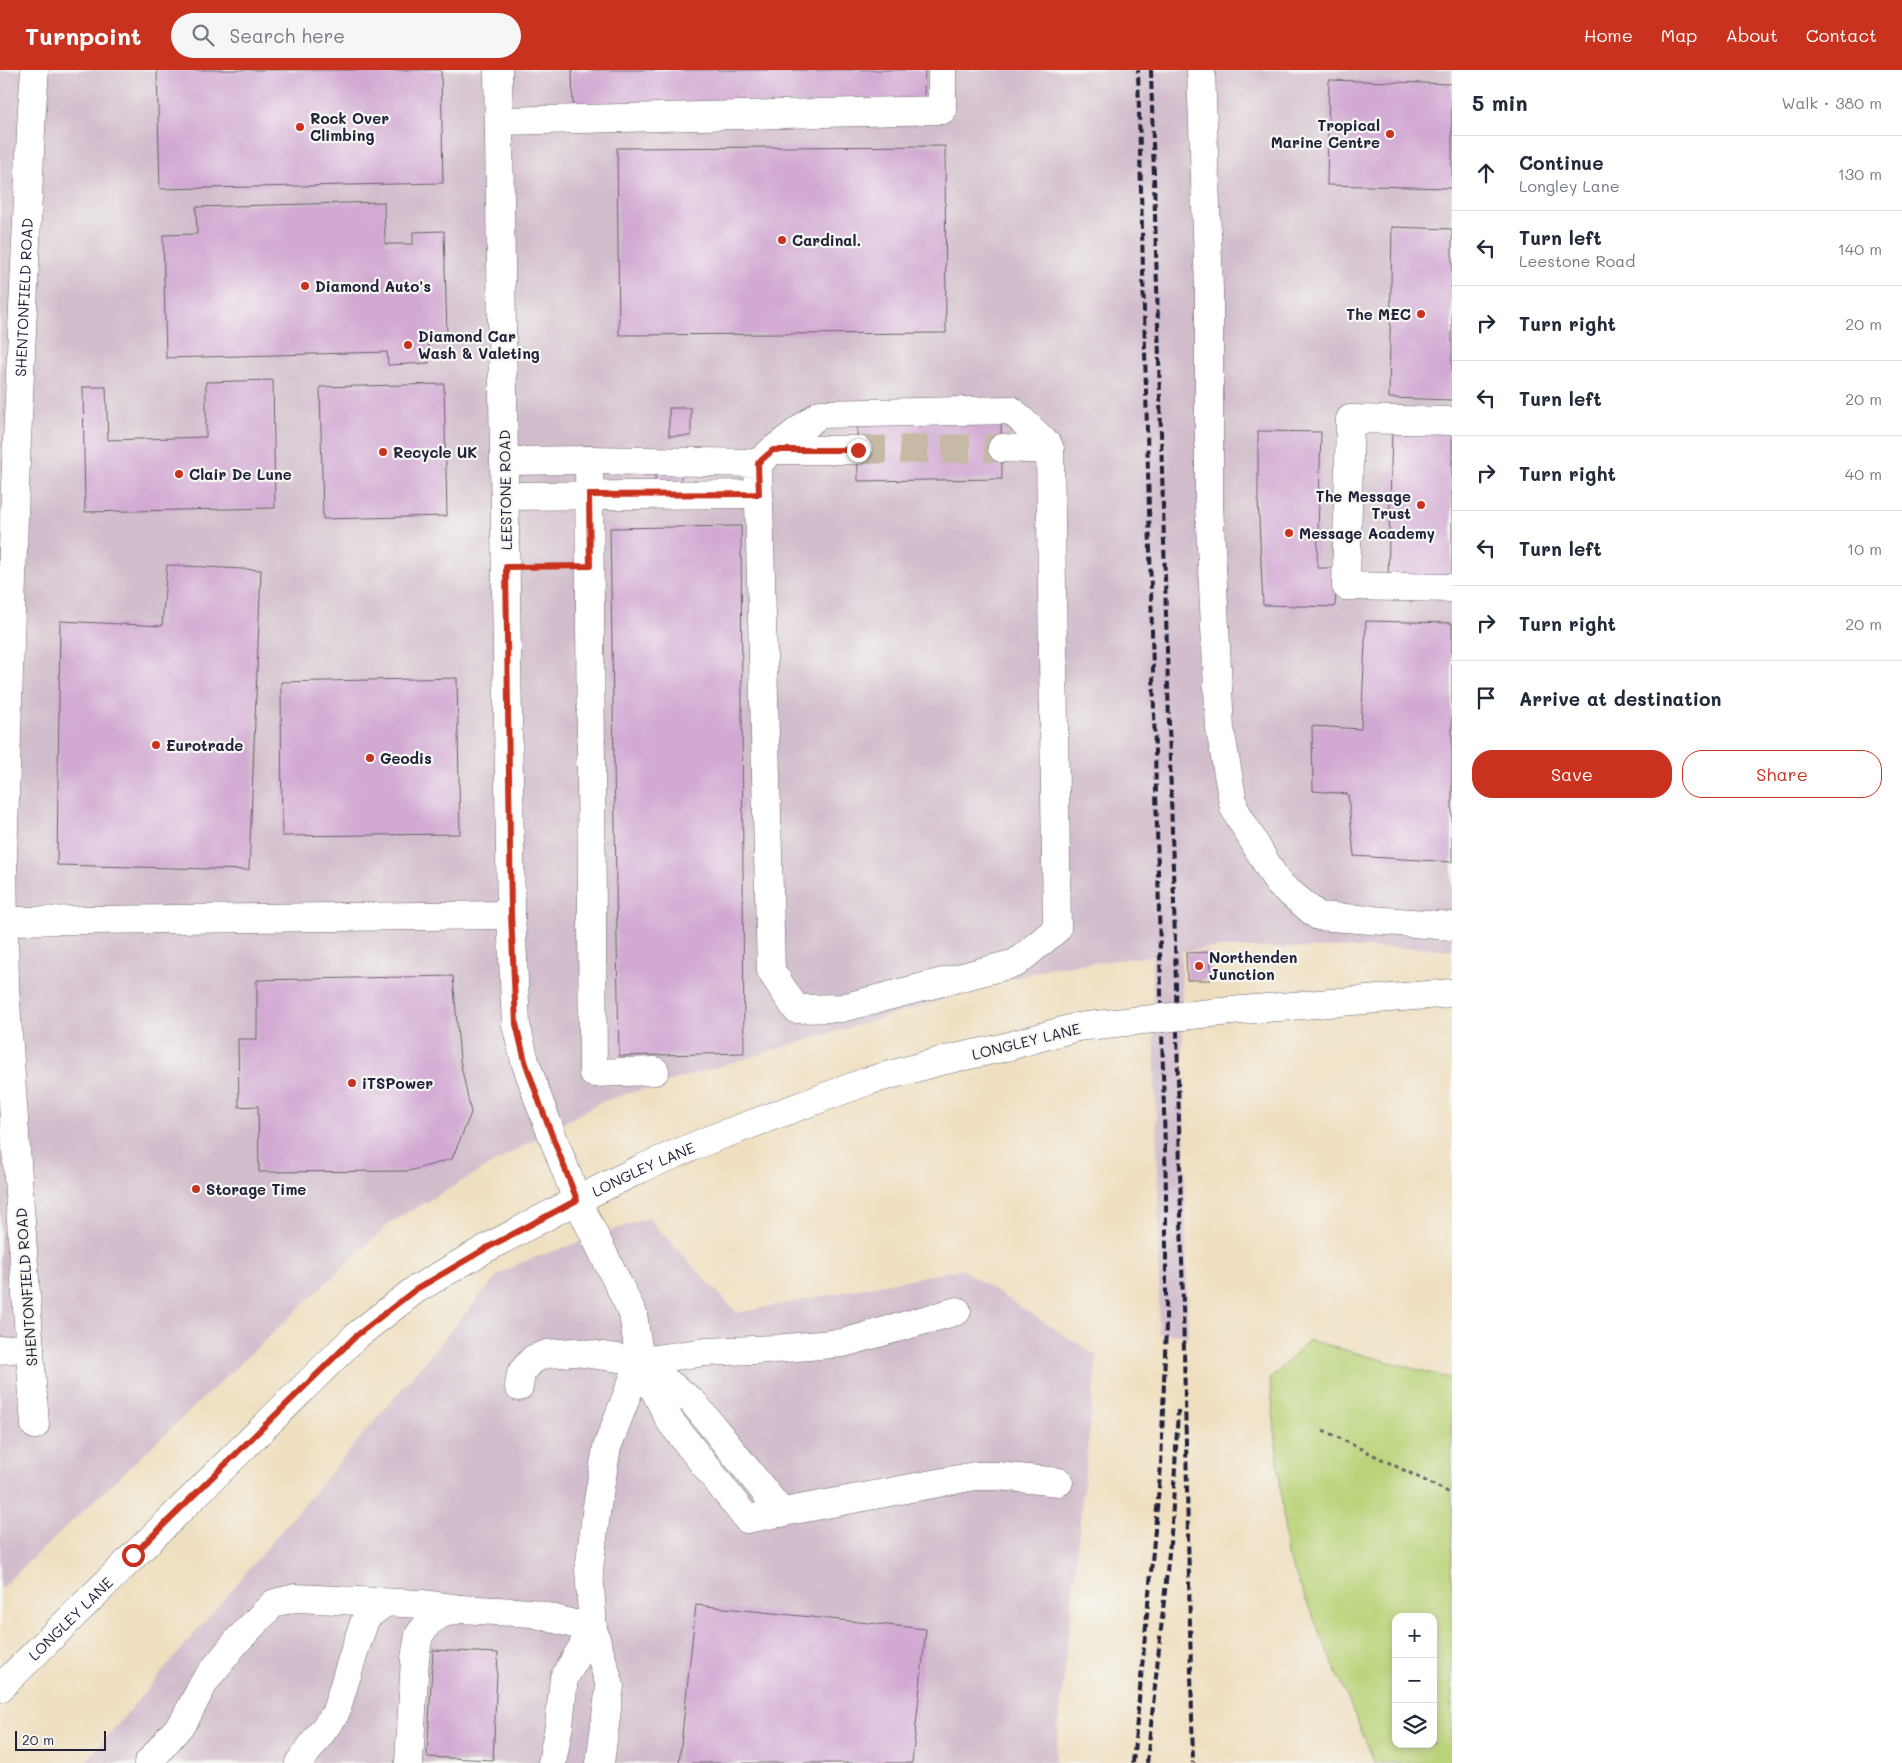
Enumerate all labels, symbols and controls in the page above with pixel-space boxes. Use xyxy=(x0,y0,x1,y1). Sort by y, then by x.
search box xyxy=(171,13,521,58)
text: Turnpoint xyxy=(25,20,141,51)
icon: search xyxy=(189,21,217,49)
text: Search here xyxy=(229,23,345,48)
text: Home xyxy=(1584,23,1633,47)
text: Map xyxy=(1661,23,1697,47)
text: About xyxy=(1725,23,1778,47)
text: Contact xyxy=(1806,23,1877,47)
text: 5 min xyxy=(1472,89,1528,116)
text: Walk · 380 m xyxy=(1781,92,1882,113)
place label: Rock Over Climbing xyxy=(310,108,389,145)
place label: Tropical Marine Centre xyxy=(1271,115,1380,152)
marker: Rock Over Climbing xyxy=(294,121,306,133)
marker: Tropical Marine Centre xyxy=(1384,128,1396,140)
text: Continue xyxy=(1519,150,1604,175)
icon: ahead xyxy=(1472,159,1500,187)
text: 130 m xyxy=(1838,163,1882,184)
text: Longley Lane xyxy=(1519,175,1620,196)
street label: SHENTONFIELD ROAD xyxy=(10,218,37,377)
text: Turn left xyxy=(1519,225,1602,250)
place label: Cardinal. xyxy=(792,230,861,250)
marker: Cardinal. xyxy=(776,234,788,246)
icon: left xyxy=(1472,234,1500,262)
text: 140 m xyxy=(1838,238,1882,259)
text: Leestone Road xyxy=(1519,250,1635,271)
place label: Diamond Auto's xyxy=(315,276,431,296)
marker: Diamond Auto's xyxy=(299,280,311,292)
place label: The MEC xyxy=(1346,304,1411,324)
marker: The MEC xyxy=(1415,308,1427,320)
icon: right xyxy=(1472,309,1500,337)
text: Turn right xyxy=(1519,311,1616,336)
text: 20 m xyxy=(1845,313,1882,334)
place label: Diamond Car Wash & Valeting xyxy=(418,326,540,363)
marker: Diamond Car Wash & Valeting xyxy=(402,339,414,351)
icon: left xyxy=(1472,384,1500,412)
text: Turn left xyxy=(1519,386,1602,411)
text: 20 m xyxy=(1845,388,1882,409)
street label: LEESTONE ROAD xyxy=(494,430,516,550)
route end xyxy=(847,439,870,462)
place label: Recycle UK xyxy=(393,442,477,462)
marker: Recycle UK xyxy=(377,446,389,458)
icon: right xyxy=(1472,459,1500,487)
text: Turn right xyxy=(1519,461,1616,486)
text: 40 m xyxy=(1845,463,1882,484)
place label: Clair De Lune xyxy=(189,464,292,484)
marker: Clair De Lune xyxy=(173,468,185,480)
place label: The Message Trust xyxy=(1316,486,1411,523)
marker: The Message Trust xyxy=(1415,499,1427,511)
place label: Message Academy xyxy=(1299,523,1435,543)
marker: Message Academy xyxy=(1283,527,1295,539)
icon: left xyxy=(1472,534,1500,562)
text: Turn left xyxy=(1519,536,1602,561)
text: 10 m xyxy=(1847,538,1882,559)
icon: right xyxy=(1472,609,1500,637)
text: Turn right xyxy=(1519,611,1616,636)
text: 20 m xyxy=(1845,613,1882,634)
icon: arrive xyxy=(1472,684,1500,712)
text: Arrive at destination xyxy=(1519,686,1722,711)
place label: Eurotrade xyxy=(166,735,243,755)
marker: Eurotrade xyxy=(150,739,162,751)
place label: Geodis xyxy=(380,748,432,768)
button: Save xyxy=(1472,750,1672,798)
button: Share xyxy=(1682,750,1882,798)
marker: Geodis xyxy=(364,752,376,764)
place label: Northenden Junction xyxy=(1209,947,1297,984)
marker: Northenden Junction xyxy=(1193,960,1205,972)
street label: LONGLEY LANE xyxy=(970,1018,1083,1064)
place label: iTSPower xyxy=(362,1073,433,1093)
marker: iTSPower xyxy=(346,1077,358,1089)
street label: LONGLEY LANE xyxy=(588,1137,698,1201)
place label: Storage Time xyxy=(206,1179,306,1199)
marker: Storage Time xyxy=(190,1183,202,1195)
street label: SHENTONFIELD ROAD xyxy=(10,1207,42,1367)
route start xyxy=(122,1544,145,1567)
street label: LONGLEY LANE xyxy=(24,1572,117,1665)
map controls xyxy=(1392,1613,1437,1748)
button: + xyxy=(1392,1613,1437,1658)
button: − xyxy=(1392,1658,1437,1703)
button: layers xyxy=(1392,1703,1437,1748)
scale bar xyxy=(15,1728,106,1751)
text: 20 m xyxy=(22,1730,54,1749)

